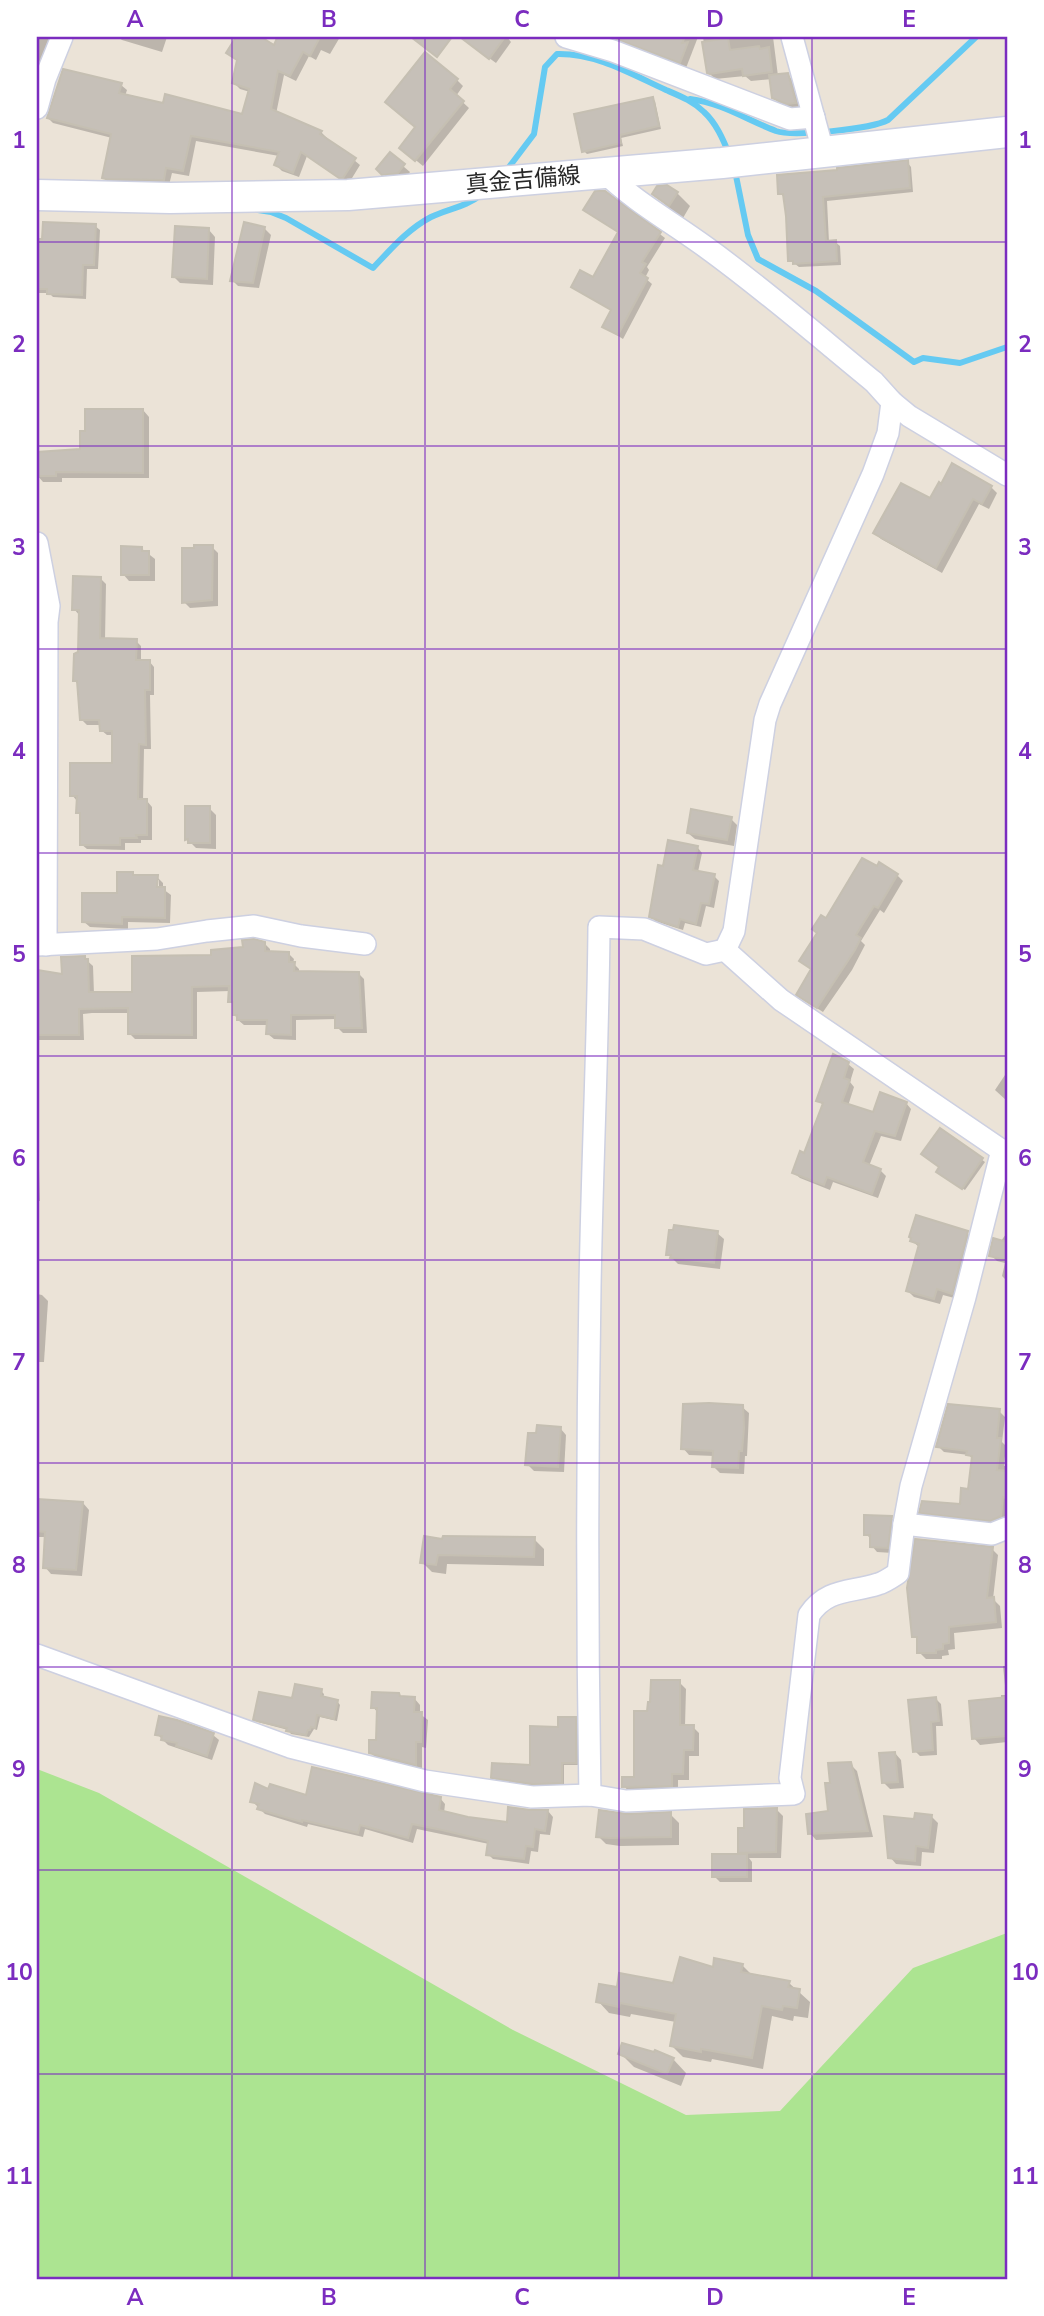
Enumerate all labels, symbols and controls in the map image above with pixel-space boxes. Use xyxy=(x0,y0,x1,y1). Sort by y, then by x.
text: A xyxy=(126,4,144,35)
text: B xyxy=(321,4,337,35)
text: C xyxy=(514,4,530,35)
text: D xyxy=(706,4,724,35)
text: E xyxy=(902,4,916,35)
text: 1 xyxy=(12,125,26,156)
text: 1 xyxy=(1018,125,1032,156)
street label: 真金吉備線 xyxy=(464,160,582,200)
text: 2 xyxy=(12,329,26,360)
text: 2 xyxy=(1018,329,1032,360)
text: 3 xyxy=(12,532,26,563)
text: 3 xyxy=(1018,532,1032,563)
text: 4 xyxy=(12,736,26,767)
text: 4 xyxy=(1018,736,1032,767)
text: 5 xyxy=(12,939,26,970)
text: 5 xyxy=(1018,939,1032,970)
text: 6 xyxy=(12,1143,26,1174)
text: 6 xyxy=(1018,1143,1032,1174)
text: 7 xyxy=(12,1347,26,1378)
text: 7 xyxy=(1018,1347,1032,1378)
text: 8 xyxy=(12,1550,26,1581)
text: 8 xyxy=(1018,1550,1032,1581)
text: 9 xyxy=(12,1754,26,1785)
text: 9 xyxy=(1018,1754,1032,1785)
text: 10 xyxy=(5,1957,33,1988)
text: 10 xyxy=(1011,1957,1039,1988)
text: 11 xyxy=(5,2161,33,2192)
text: 11 xyxy=(1011,2161,1039,2192)
text: A xyxy=(126,2282,144,2313)
text: B xyxy=(321,2282,337,2313)
text: C xyxy=(514,2282,530,2313)
text: D xyxy=(706,2282,724,2313)
text: E xyxy=(902,2282,916,2313)

